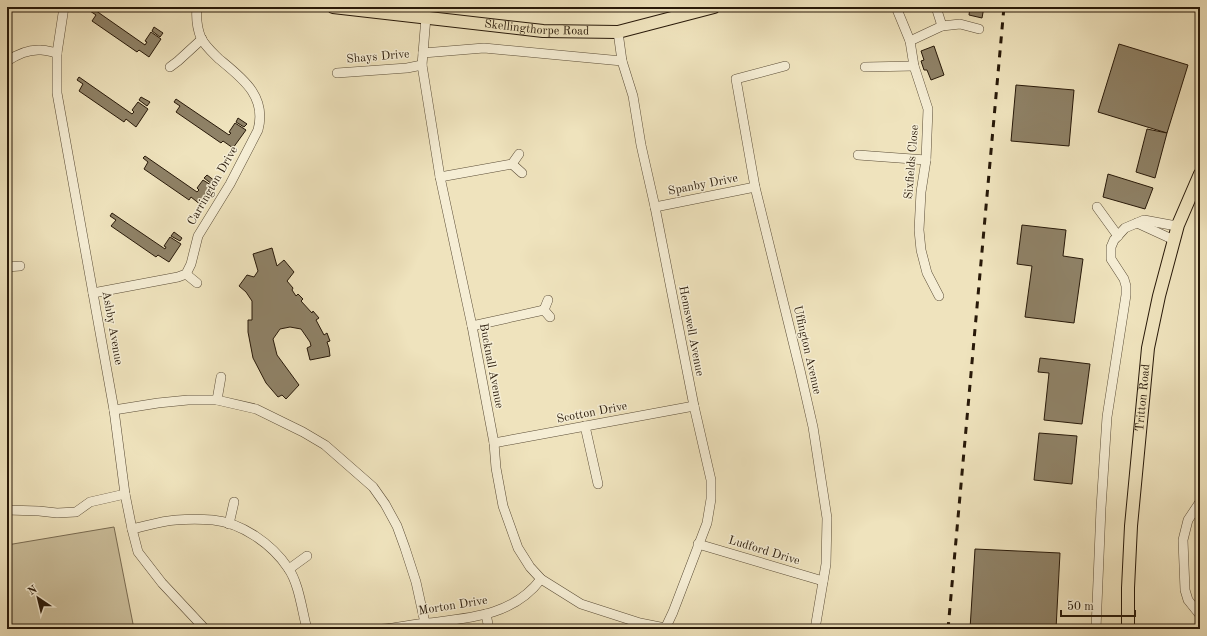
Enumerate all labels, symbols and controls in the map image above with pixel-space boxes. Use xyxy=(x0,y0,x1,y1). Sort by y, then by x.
street label: Skellingthorpe Road xyxy=(484,18,589,38)
street label: Shays Drive xyxy=(346,48,411,66)
street label: Sixfields Close xyxy=(903,124,921,200)
street label: Carrington Drive xyxy=(186,144,241,227)
street label: Spanby Drive xyxy=(667,172,739,198)
street label: Hemswell Avenue xyxy=(676,285,706,378)
street label: Ashby Avenue xyxy=(100,290,124,366)
street label: Uffington Avenue xyxy=(791,304,823,396)
street label: Bucknall Avenue xyxy=(477,322,505,410)
street label: Tritton Road xyxy=(1134,363,1152,432)
street label: Scotton Drive xyxy=(556,400,629,426)
street label: Ludford Drive xyxy=(727,534,802,568)
north arrow xyxy=(18,578,58,618)
text: N xyxy=(27,584,40,598)
scale bar xyxy=(1061,592,1135,618)
street label: Morton Drive xyxy=(418,595,489,617)
text: 50 m xyxy=(1067,600,1094,613)

